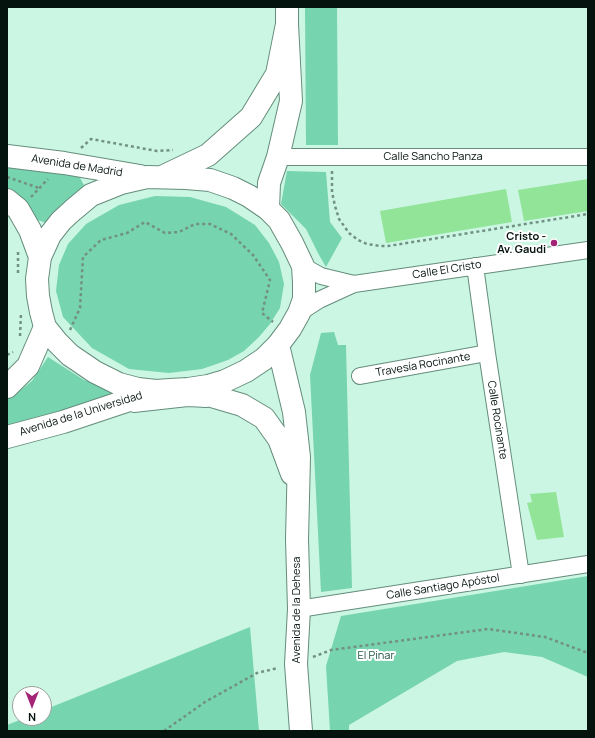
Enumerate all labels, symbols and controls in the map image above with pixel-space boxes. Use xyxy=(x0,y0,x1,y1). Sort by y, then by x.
street label: Calle Sancho Panza xyxy=(383,150,483,164)
street label: Avenida de Madrid xyxy=(30,152,124,180)
place label: Cristo - Av. Gaudi xyxy=(497,230,546,256)
marker: Cristo - Av. Gaudi xyxy=(549,238,559,248)
street label: Calle El Cristo xyxy=(412,258,482,282)
street label: Travesía Rocinante xyxy=(375,350,471,380)
street label: Calle Rocinante xyxy=(484,380,510,460)
street label: Avenida de la Universidad xyxy=(18,389,144,439)
street label: Avenida de la Dehesa xyxy=(290,557,304,663)
street label: Calle Santiago Apóstol xyxy=(385,572,501,602)
park label: El Pinar xyxy=(358,649,394,663)
north arrow xyxy=(12,686,52,726)
text: N xyxy=(28,710,36,725)

